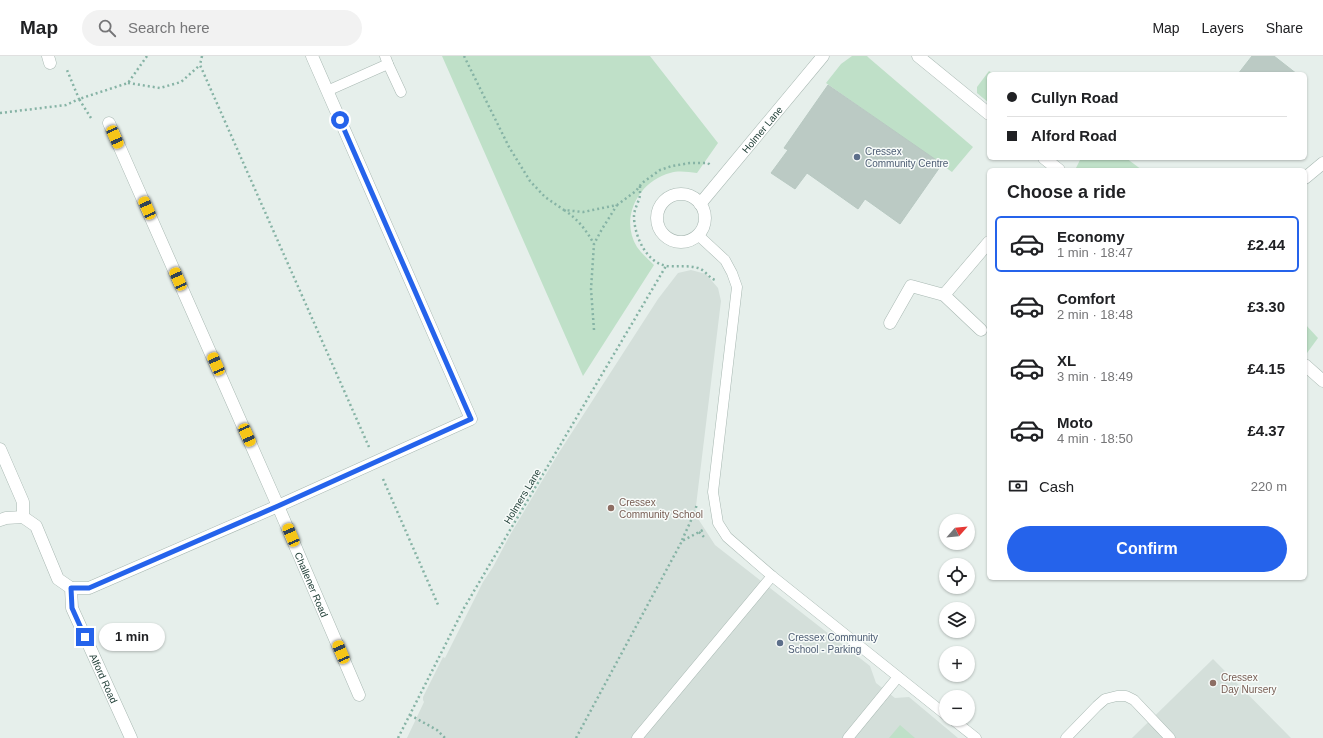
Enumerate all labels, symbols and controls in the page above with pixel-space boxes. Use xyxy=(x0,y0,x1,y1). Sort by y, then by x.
search box xyxy=(82,10,362,46)
text: Map xyxy=(20,17,58,38)
icon: search xyxy=(96,17,118,39)
text: Search here xyxy=(128,19,210,36)
text: Map xyxy=(1152,20,1180,36)
text: Layers xyxy=(1202,20,1244,36)
text: Share xyxy=(1266,20,1303,36)
text: Cullyn Road xyxy=(1031,89,1119,106)
street label: Holmer Lane xyxy=(740,104,785,155)
route start xyxy=(331,111,349,129)
car xyxy=(105,124,125,150)
text: Alford Road xyxy=(1031,127,1117,144)
place label: Cressex Community Centre xyxy=(865,146,949,169)
marker: Cressex Community Centre xyxy=(852,152,862,162)
text: Choose a ride xyxy=(1007,182,1126,202)
car xyxy=(137,195,157,221)
icon: car xyxy=(1009,226,1045,262)
text: Economy xyxy=(1057,228,1125,245)
text: £2.44 xyxy=(1247,236,1285,253)
text: 1 min · 18:47 xyxy=(1057,245,1133,260)
car xyxy=(168,266,188,292)
icon: car xyxy=(1009,288,1045,324)
text: Comfort xyxy=(1057,290,1115,307)
text: £3.30 xyxy=(1247,298,1285,315)
text: 2 min · 18:48 xyxy=(1057,307,1133,322)
icon: car xyxy=(1009,350,1045,386)
car xyxy=(206,351,226,377)
text: XL xyxy=(1057,352,1076,369)
text: £4.15 xyxy=(1247,360,1285,377)
text: 3 min · 18:49 xyxy=(1057,369,1133,384)
icon: car xyxy=(1009,412,1045,448)
text: Moto xyxy=(1057,414,1093,431)
car xyxy=(237,422,257,448)
text: £4.37 xyxy=(1247,422,1285,439)
text: 4 min · 18:50 xyxy=(1057,431,1133,446)
street label: Holmers Lane xyxy=(502,466,543,526)
icon: cash xyxy=(1007,475,1029,497)
text: Cash xyxy=(1039,478,1074,495)
text: 220 m xyxy=(1251,479,1287,494)
place label: Cressex Community School xyxy=(619,497,703,520)
marker: Cressex Community School xyxy=(606,503,616,513)
north arrow xyxy=(939,514,975,550)
map controls xyxy=(939,514,975,726)
car xyxy=(281,522,301,548)
button: Confirm xyxy=(1007,526,1287,572)
street label: Challener Road xyxy=(292,551,330,619)
button: locate xyxy=(939,558,975,594)
button: layers xyxy=(939,602,975,638)
callout: 1 min xyxy=(99,623,165,651)
route end xyxy=(76,628,94,646)
text: 1 min xyxy=(115,629,149,644)
place label: Cressex Community School - Parking xyxy=(788,632,878,655)
marker: Cressex Community School - Parking xyxy=(775,638,785,648)
car xyxy=(331,639,351,665)
button: + xyxy=(939,646,975,682)
street label: Alford Road xyxy=(88,652,119,705)
place label: Cressex Day Nursery xyxy=(1221,672,1277,695)
marker: Cressex Day Nursery xyxy=(1208,678,1218,688)
button: − xyxy=(939,690,975,726)

